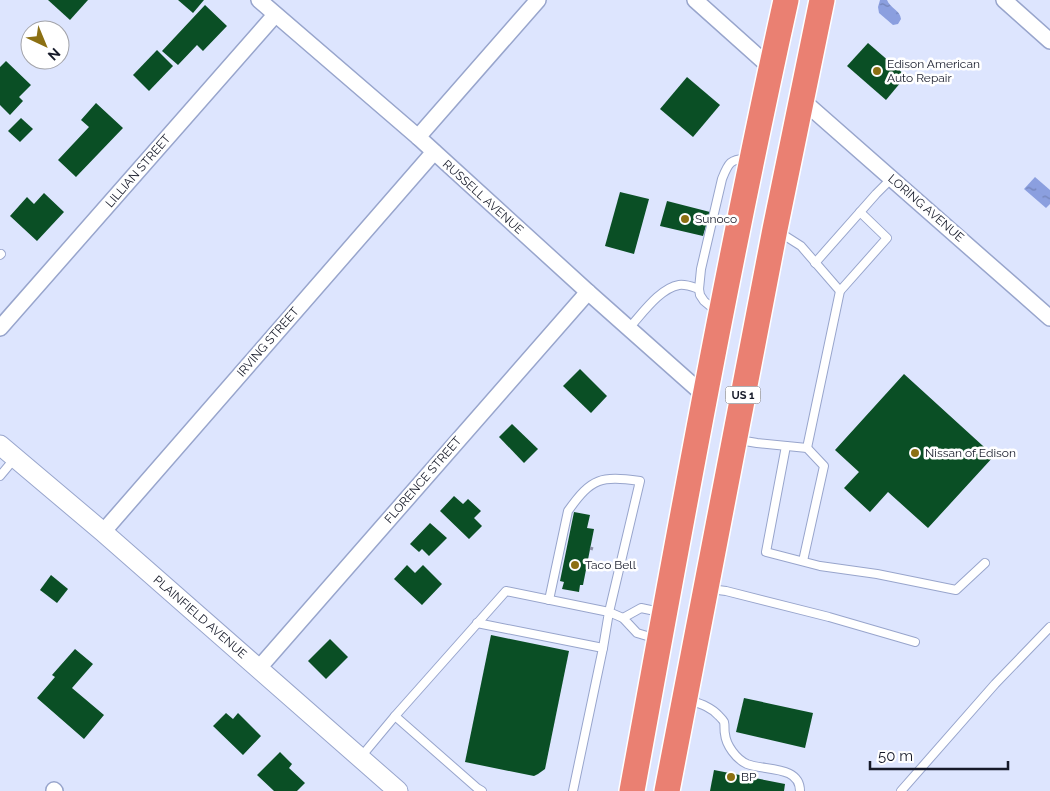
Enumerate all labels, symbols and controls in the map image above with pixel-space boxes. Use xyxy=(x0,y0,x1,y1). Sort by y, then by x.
north arrow xyxy=(20,20,70,70)
text: N xyxy=(45,45,63,64)
place label: Edison American Auto Repair xyxy=(887,57,980,85)
marker: Edison American Auto Repair xyxy=(871,65,883,77)
street label: LILLIAN STREET xyxy=(103,131,174,210)
street label: RUSSELL AVENUE xyxy=(440,157,526,237)
street label: LORING AVENUE xyxy=(885,171,967,245)
place label: Sunoco xyxy=(695,212,737,226)
marker: Sunoco xyxy=(679,213,691,225)
street label: IRVING STREET xyxy=(234,304,302,379)
road number: US 1 xyxy=(726,386,760,404)
street label: FLORENCE STREET xyxy=(382,433,465,526)
place label: Nissan of Edison xyxy=(925,446,1016,460)
marker: Nissan of Edison xyxy=(909,447,921,459)
place label: Taco Bell xyxy=(585,558,637,572)
marker: Taco Bell xyxy=(569,559,581,571)
street label: PLAINFIELD AVENUE xyxy=(151,573,249,661)
scale bar xyxy=(870,738,1008,770)
text: 50 m xyxy=(878,747,913,765)
place label: BP xyxy=(741,770,757,784)
marker: BP xyxy=(725,771,737,783)

